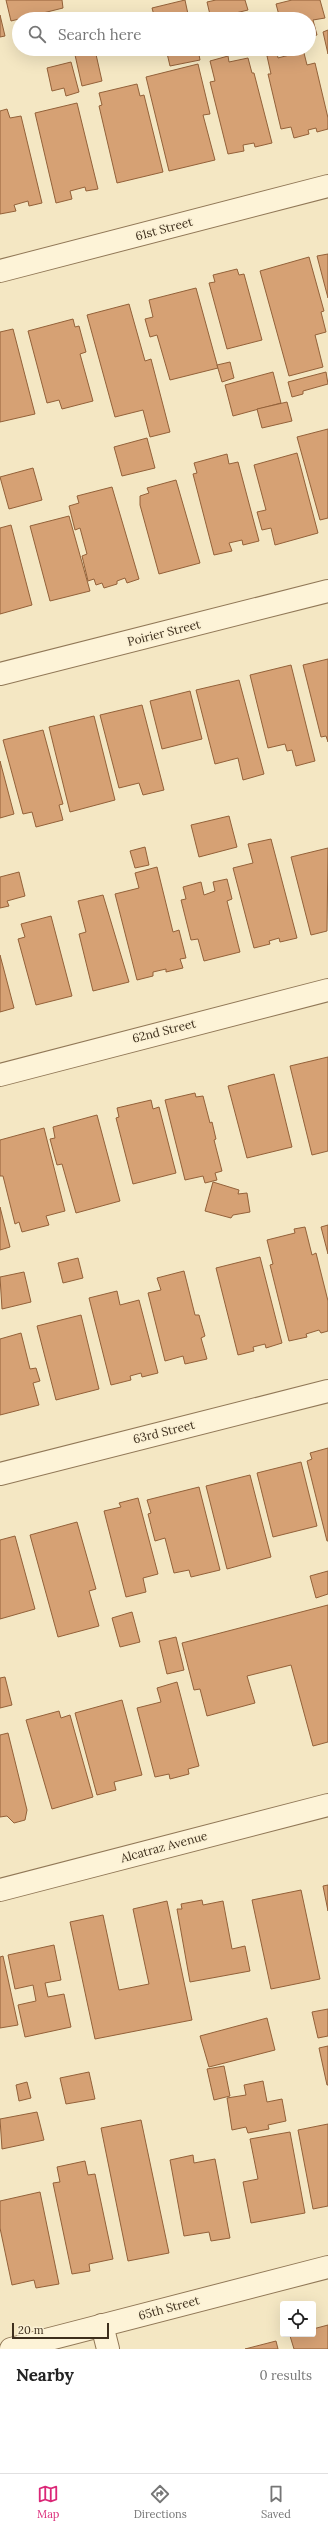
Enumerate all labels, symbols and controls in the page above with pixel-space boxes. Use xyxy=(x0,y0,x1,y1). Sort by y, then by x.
search box xyxy=(12,12,316,56)
icon: search xyxy=(26,23,48,45)
text: Search here xyxy=(58,25,141,44)
street label: 61st Street xyxy=(134,214,194,243)
street label: Poirier Street xyxy=(126,616,202,649)
street label: 62nd Street xyxy=(131,1015,198,1046)
street label: 63rd Street xyxy=(131,1417,197,1446)
street label: Alcatraz Avenue xyxy=(118,1828,209,1866)
street label: 65th Street xyxy=(137,2292,201,2323)
map controls xyxy=(280,2301,316,2337)
button: locate xyxy=(280,2301,316,2337)
scale bar xyxy=(12,2321,109,2340)
text: 20 m xyxy=(18,2323,43,2337)
text: Nearby xyxy=(16,2364,74,2386)
text: 0 results xyxy=(260,2367,312,2384)
tab: Map xyxy=(37,2483,59,2521)
tab: Directions xyxy=(134,2483,187,2521)
tab: Saved xyxy=(261,2483,291,2521)

